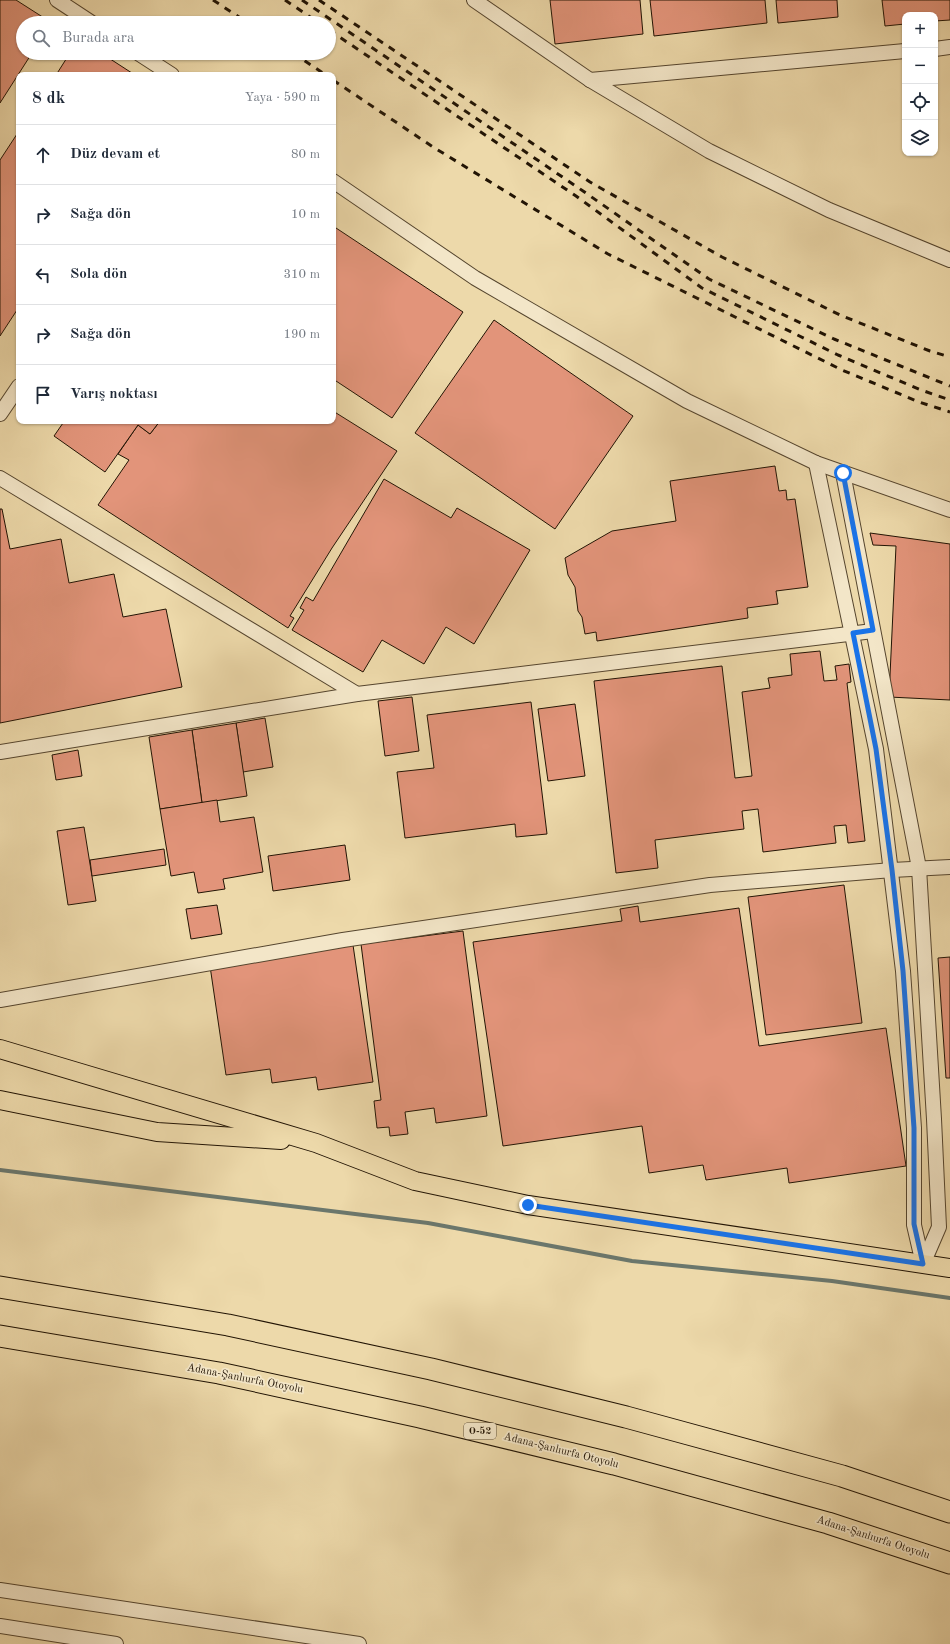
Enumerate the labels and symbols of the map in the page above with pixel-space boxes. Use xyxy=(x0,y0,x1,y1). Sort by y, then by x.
route start xyxy=(834,464,852,482)
route end xyxy=(519,1196,537,1214)
street label: Adana-Şanlıurfa Otoyolu xyxy=(186,1362,304,1396)
road number: O-52 xyxy=(464,1423,496,1439)
street label: Adana-Şanlıurfa Otoyolu xyxy=(502,1431,620,1471)
street label: Adana-Şanlıurfa Otoyolu xyxy=(815,1514,931,1562)

